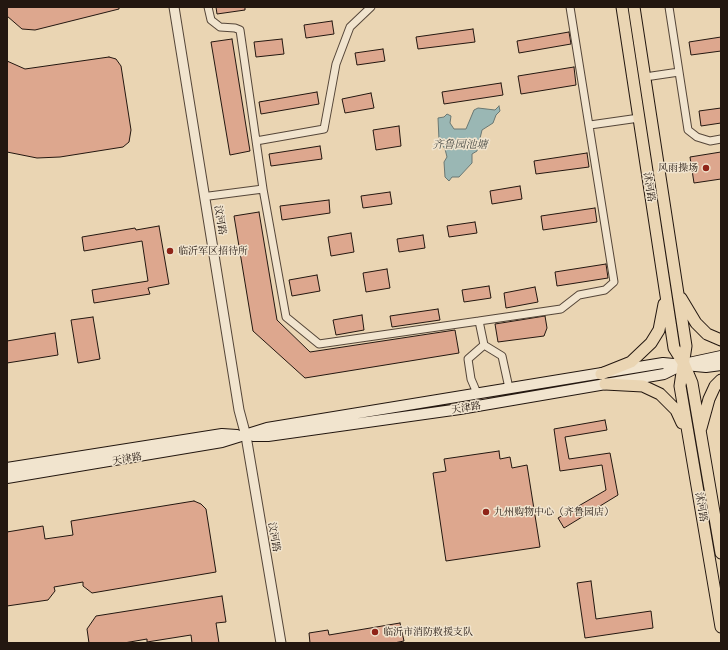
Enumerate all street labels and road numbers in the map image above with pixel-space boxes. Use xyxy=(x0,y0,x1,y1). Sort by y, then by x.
street label: 沭河路 xyxy=(641,171,657,203)
street label: 汶河路 xyxy=(212,204,228,236)
street label: 天津路 xyxy=(450,400,482,416)
street label: 天津路 xyxy=(111,450,143,468)
street label: 沭河路 xyxy=(692,491,710,523)
street label: 汶河路 xyxy=(265,521,283,553)

